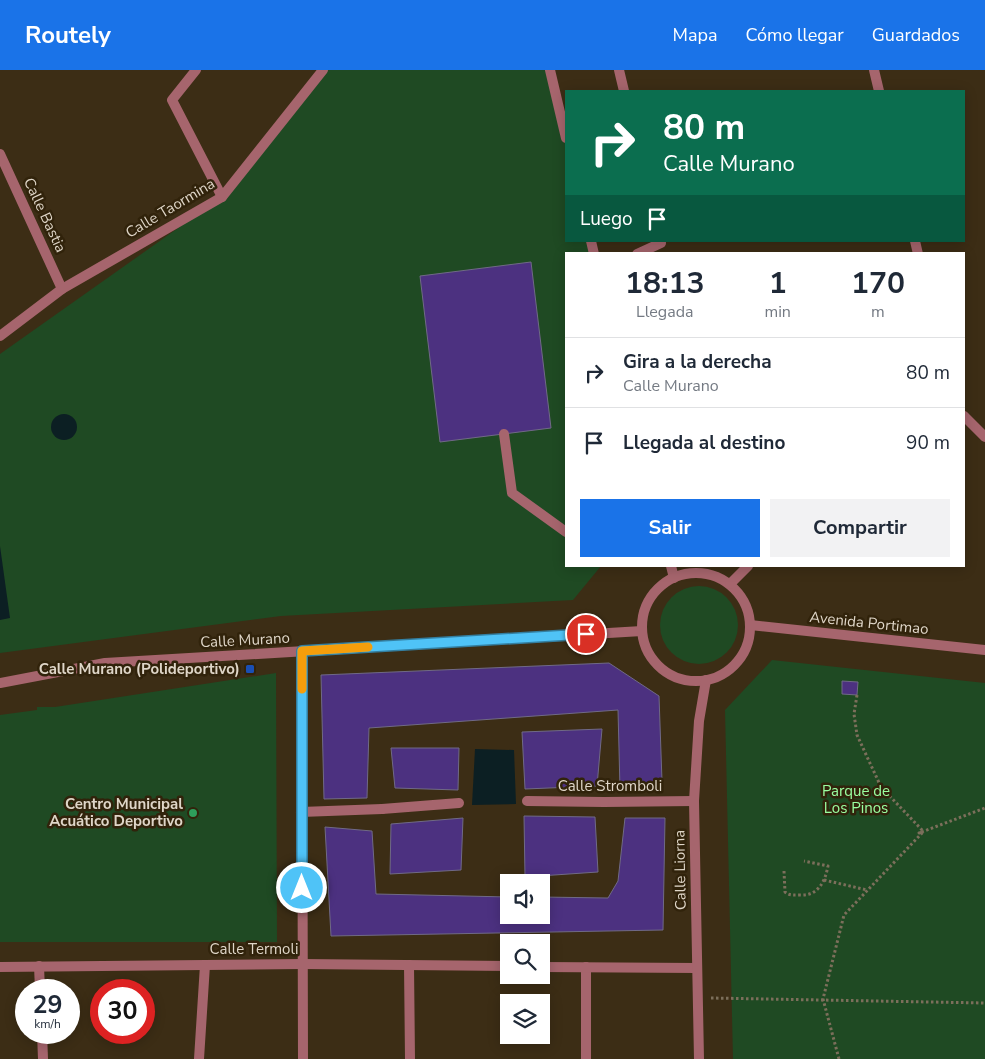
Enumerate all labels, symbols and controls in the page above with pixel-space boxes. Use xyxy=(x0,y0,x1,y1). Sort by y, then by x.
text: Routely xyxy=(25,19,111,51)
text: Mapa xyxy=(673,23,718,47)
text: Cómo llegar xyxy=(746,23,844,47)
text: Guardados xyxy=(872,23,960,47)
text: 80 m xyxy=(663,104,745,151)
icon: right xyxy=(580,110,645,175)
text: Calle Murano xyxy=(663,149,795,179)
street label: Calle Taormina xyxy=(122,173,218,243)
street label: Calle Bastia xyxy=(19,174,71,256)
icon: arrive xyxy=(643,205,671,233)
text: Luego xyxy=(580,206,633,232)
text: 18:13 xyxy=(625,263,704,304)
text: 1 xyxy=(769,263,787,304)
text: 170 xyxy=(851,263,905,304)
text: Llegada xyxy=(636,301,693,323)
text: min xyxy=(764,301,791,323)
text: m xyxy=(871,301,885,323)
text: Gira a la derecha xyxy=(623,349,772,375)
icon: right xyxy=(580,359,608,387)
text: 80 m xyxy=(906,360,950,386)
text: Calle Murano xyxy=(623,375,719,397)
icon: arrive xyxy=(580,429,608,457)
text: Llegada al destino xyxy=(623,430,785,456)
text: 90 m xyxy=(906,430,950,456)
button: Salir xyxy=(580,499,760,557)
button: Compartir xyxy=(770,499,950,557)
street label: Avenida Portimao xyxy=(808,607,930,639)
pin xyxy=(565,613,607,655)
icon: arrive xyxy=(572,620,600,648)
street label: Calle Murano xyxy=(200,628,290,652)
place label: Calle Murano (Polideportivo) xyxy=(39,659,240,679)
marker: Calle Murano (Polideportivo) xyxy=(244,663,256,675)
street label: Calle Stromboli xyxy=(558,776,662,796)
park label: Parque de Los Pinos xyxy=(822,781,890,818)
place label: Centro Municipal Acuático Deportivo xyxy=(49,794,183,831)
marker: Centro Municipal Acuático Deportivo xyxy=(187,807,199,819)
street label: Calle Liorna xyxy=(669,830,691,910)
position arrow xyxy=(275,861,327,913)
map controls xyxy=(500,874,550,1044)
button: sound xyxy=(500,874,550,924)
button: search xyxy=(500,934,550,984)
street label: Calle Termoli xyxy=(210,939,298,959)
speed limit sign: 30 xyxy=(90,979,155,1044)
text: 29 xyxy=(32,988,63,1022)
button: layers xyxy=(500,994,550,1044)
text: km/h xyxy=(34,1016,61,1032)

